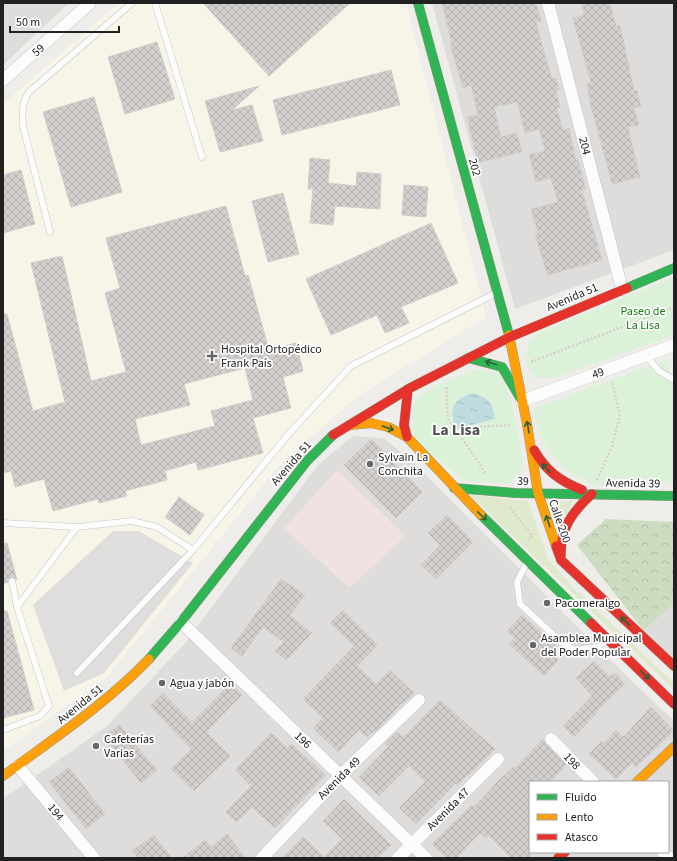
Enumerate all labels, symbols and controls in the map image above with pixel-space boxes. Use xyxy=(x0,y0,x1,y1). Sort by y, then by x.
scale bar xyxy=(10,8,119,34)
text: 50 m xyxy=(16,14,40,31)
street label: 59 xyxy=(28,40,48,61)
street label: 204 xyxy=(574,135,595,157)
street label: 202 xyxy=(464,156,485,178)
street label: Avenida 51 xyxy=(544,279,601,316)
park label: Paseo de La Lisa xyxy=(621,303,665,334)
place label: Hospital Ortopédico Frank País xyxy=(221,341,322,372)
marker: Hospital Ortopédico Frank País xyxy=(206,350,218,362)
one-way arrow xyxy=(484,359,497,366)
street label: 49 xyxy=(590,363,607,383)
district label: La Lisa xyxy=(432,419,480,441)
one-way arrow xyxy=(523,421,531,434)
one-way arrow xyxy=(382,425,394,433)
street label: Avenida 51 xyxy=(267,437,316,489)
place label: Sylvain La Conchita xyxy=(378,449,428,480)
marker: Sylvain La Conchita xyxy=(365,459,375,469)
one-way arrow xyxy=(542,463,551,473)
street label: 39 xyxy=(517,473,529,490)
street label: Avenida 39 xyxy=(606,475,660,492)
street label: Calle 200 xyxy=(544,497,575,545)
one-way arrow xyxy=(477,511,487,521)
one-way arrow xyxy=(543,515,551,527)
place label: Pacomeralgo xyxy=(555,595,620,612)
marker: Pacomeralgo xyxy=(542,598,552,608)
one-way arrow xyxy=(620,616,630,625)
place label: Asamblea Municipal del Poder Popular xyxy=(541,630,642,661)
marker: Asamblea Municipal del Poder Popular xyxy=(528,640,538,650)
one-way arrow xyxy=(640,670,650,680)
place label: Agua y jabón xyxy=(170,675,234,692)
marker: Agua y jabón xyxy=(157,678,167,688)
street label: Avenida 51 xyxy=(54,681,107,728)
street label: 196 xyxy=(290,728,315,753)
place label: Cafeterías Varias xyxy=(104,731,154,762)
marker: Cafeterías Varias xyxy=(91,741,101,751)
street label: 198 xyxy=(559,749,584,774)
street label: Avenida 49 xyxy=(314,753,365,804)
legend xyxy=(529,781,669,853)
street label: Avenida 47 xyxy=(423,784,474,835)
text: Fluido xyxy=(565,789,597,806)
street label: 194 xyxy=(43,800,68,825)
text: Lento xyxy=(565,809,594,826)
text: Atasco xyxy=(565,829,598,846)

